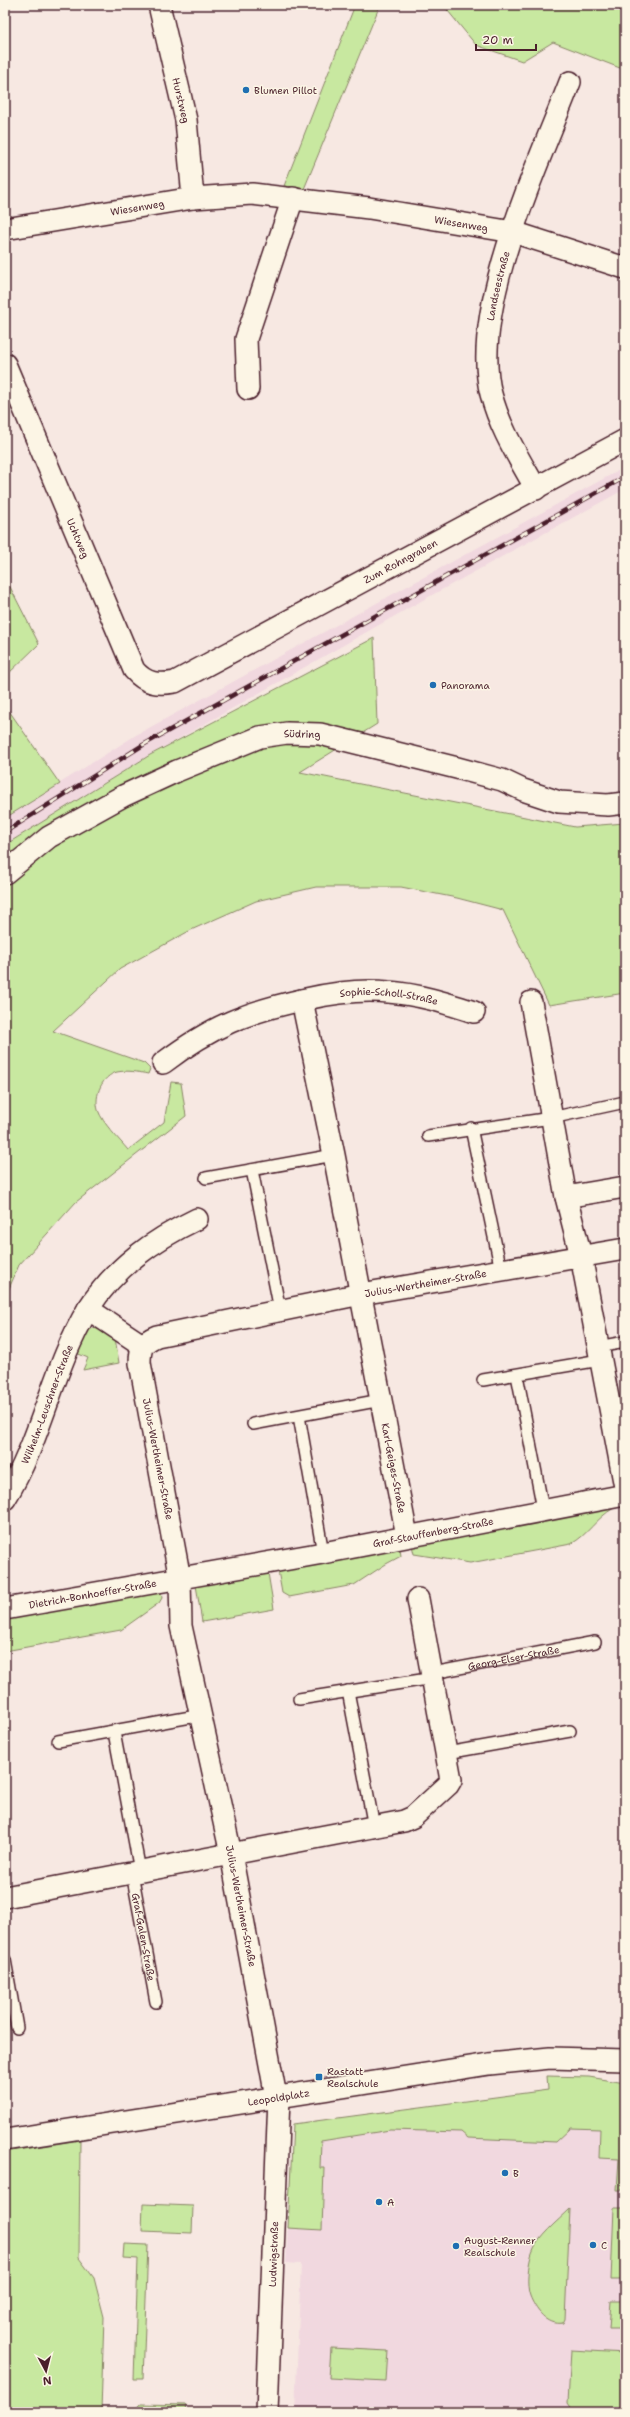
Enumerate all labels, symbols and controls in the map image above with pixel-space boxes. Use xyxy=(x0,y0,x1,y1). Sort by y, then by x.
scale bar xyxy=(476,26,536,52)
text: 20 m xyxy=(482,32,513,48)
street label: Hurstweg xyxy=(170,76,193,124)
place label: Blumen Pillot xyxy=(254,84,317,97)
marker: Blumen Pillot xyxy=(241,85,251,95)
street label: Wiesenweg xyxy=(109,196,165,218)
street label: Wiesenweg xyxy=(433,212,489,234)
street label: Landseestraße xyxy=(483,249,512,322)
street label: Uchtweg xyxy=(64,516,93,560)
street label: Zum Rohngraben xyxy=(361,536,439,586)
place label: Panorama xyxy=(441,679,490,692)
marker: Panorama xyxy=(428,680,438,690)
street label: Südring xyxy=(283,726,321,741)
street label: Sophie-Scholl-Straße xyxy=(339,984,440,1007)
street label: Julius-Wertheimer-Straße xyxy=(364,1266,488,1300)
street label: Wilhelm-Leuschner-Straße xyxy=(18,1342,76,1466)
street label: Julius-Wertheimer-Straße xyxy=(140,1397,176,1521)
street label: Karl-Geiges-Straße xyxy=(379,1422,409,1515)
street label: Graf-Stauffenberg-Straße xyxy=(372,1514,495,1550)
street label: Dietrich-Bonhoeffer-Straße xyxy=(28,1576,158,1611)
street label: Georg-Elser-Straße xyxy=(467,1642,561,1673)
street label: Julius-Wertheimer-Straße xyxy=(223,1844,259,1968)
street label: Graf-Galen-Straße xyxy=(129,1892,159,1982)
place label: Rastatt Realschule xyxy=(327,2065,379,2090)
marker: Rastatt Realschule xyxy=(314,2072,324,2082)
street label: Leopoldplatz xyxy=(247,2086,311,2108)
place label: B xyxy=(513,2167,519,2180)
marker: B xyxy=(500,2168,510,2178)
place label: A xyxy=(387,2196,394,2209)
marker: A xyxy=(374,2197,384,2207)
street label: Ludwigstraße xyxy=(265,2221,281,2287)
place label: August-Renner Realschule xyxy=(464,2234,536,2259)
place label: C xyxy=(601,2239,607,2252)
marker: C xyxy=(588,2240,598,2250)
marker: August-Renner Realschule xyxy=(451,2241,461,2251)
north arrow xyxy=(26,2351,66,2391)
text: N xyxy=(42,2372,52,2388)

